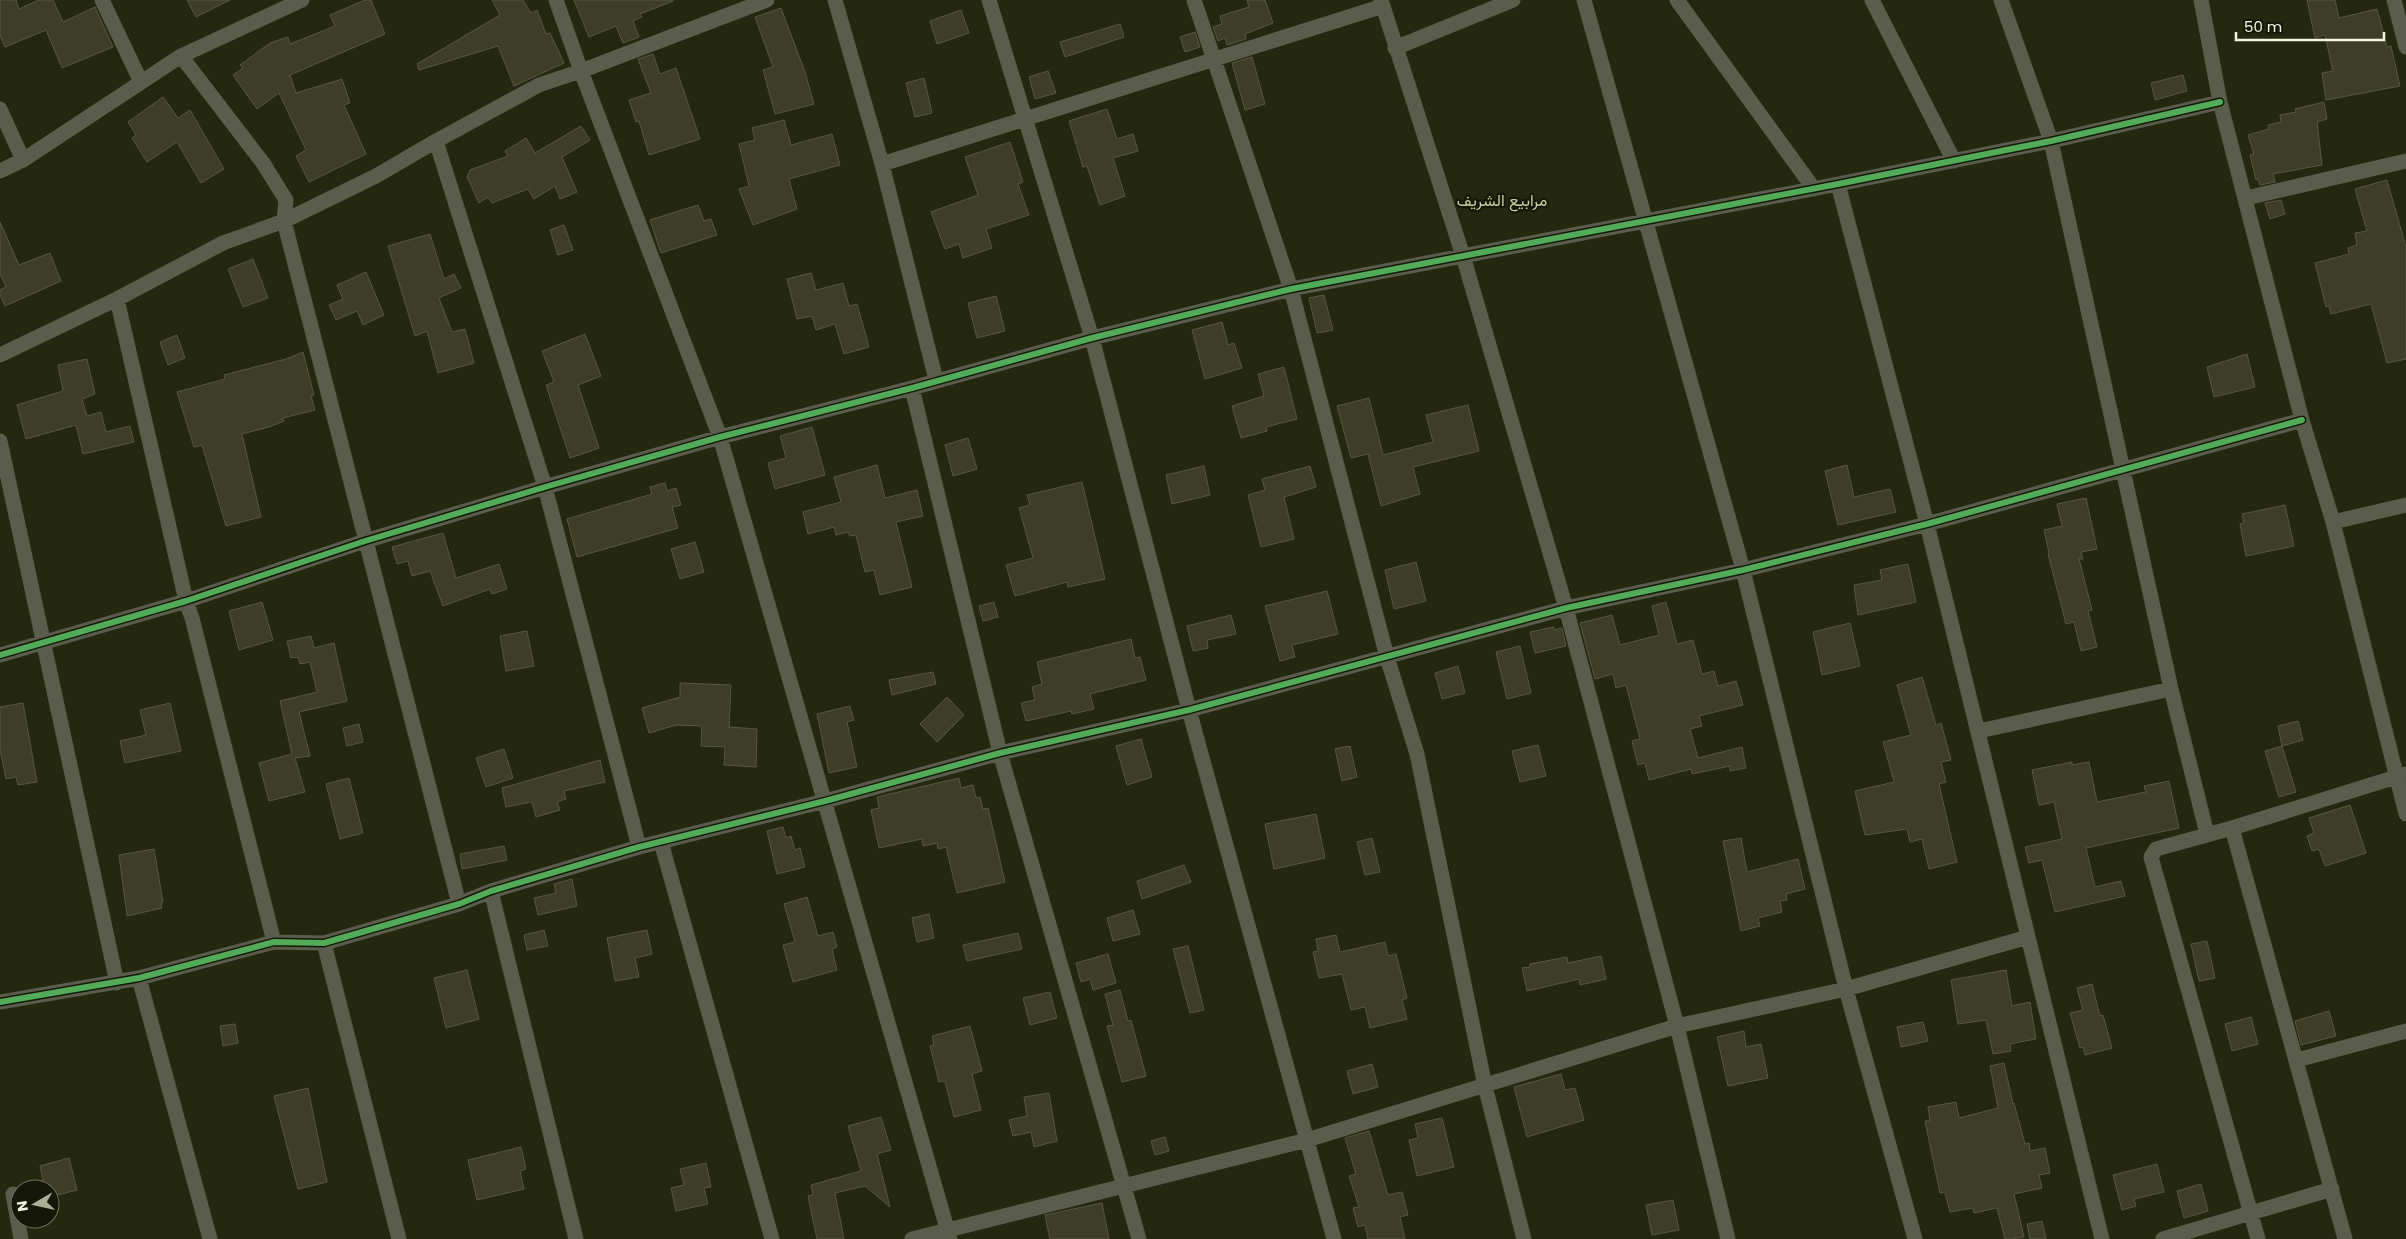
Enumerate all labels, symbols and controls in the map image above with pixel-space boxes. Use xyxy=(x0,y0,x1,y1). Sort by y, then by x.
scale bar xyxy=(2236,10,2384,42)
text: 50 m xyxy=(2244,16,2282,37)
district label: مرابيع الشريف xyxy=(1457,189,1547,212)
north arrow xyxy=(10,1179,60,1229)
text: N xyxy=(11,1199,33,1213)

